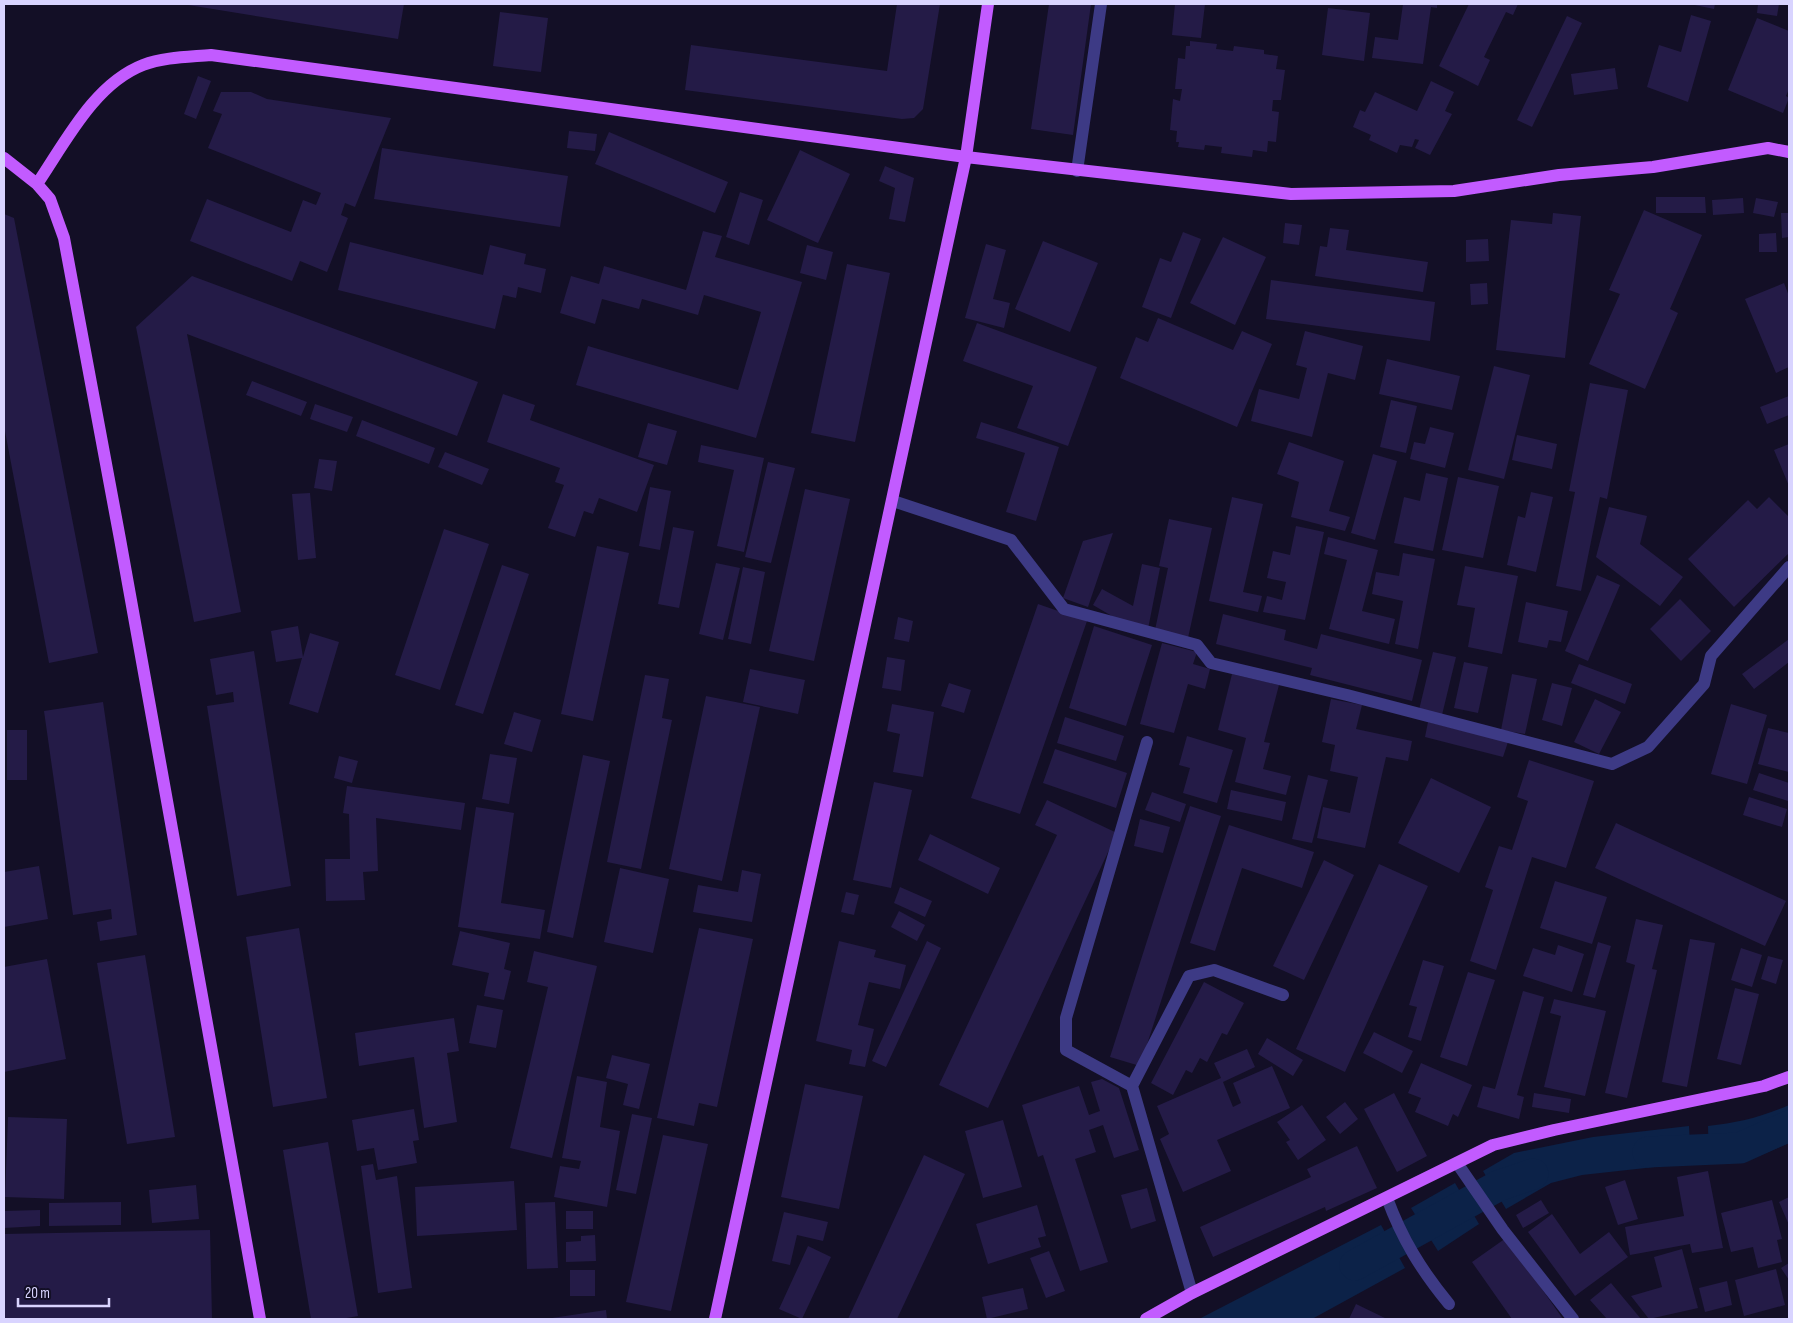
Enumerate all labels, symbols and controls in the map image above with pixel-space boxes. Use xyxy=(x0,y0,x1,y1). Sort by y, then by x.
scale bar xyxy=(18,1276,109,1308)
text: 20 m xyxy=(25,1284,50,1303)

